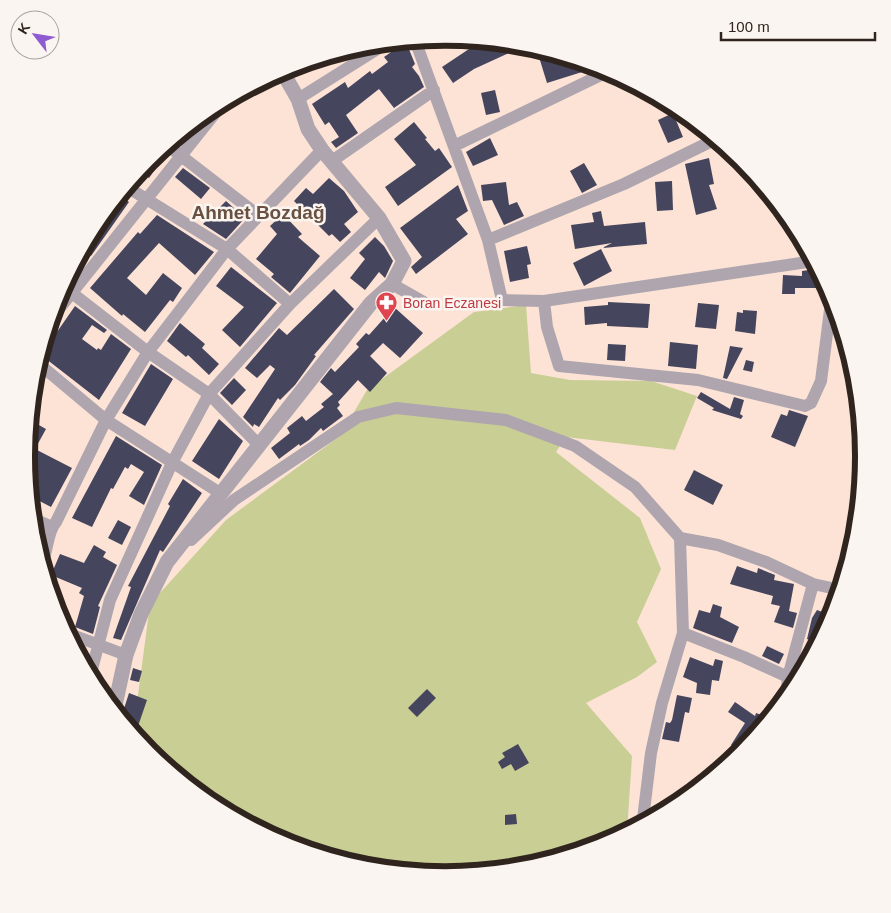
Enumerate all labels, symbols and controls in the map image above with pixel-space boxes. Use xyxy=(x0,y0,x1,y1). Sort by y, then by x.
north arrow xyxy=(10,10,60,60)
scale bar xyxy=(721,10,875,42)
text: 100 m xyxy=(728,18,770,35)
text: K xyxy=(14,20,33,37)
district label: Ahmet Bozdağ xyxy=(192,202,325,223)
pharmacy icon: Boran Eczanesi xyxy=(375,291,399,322)
place label: Boran Eczanesi xyxy=(403,295,501,311)

